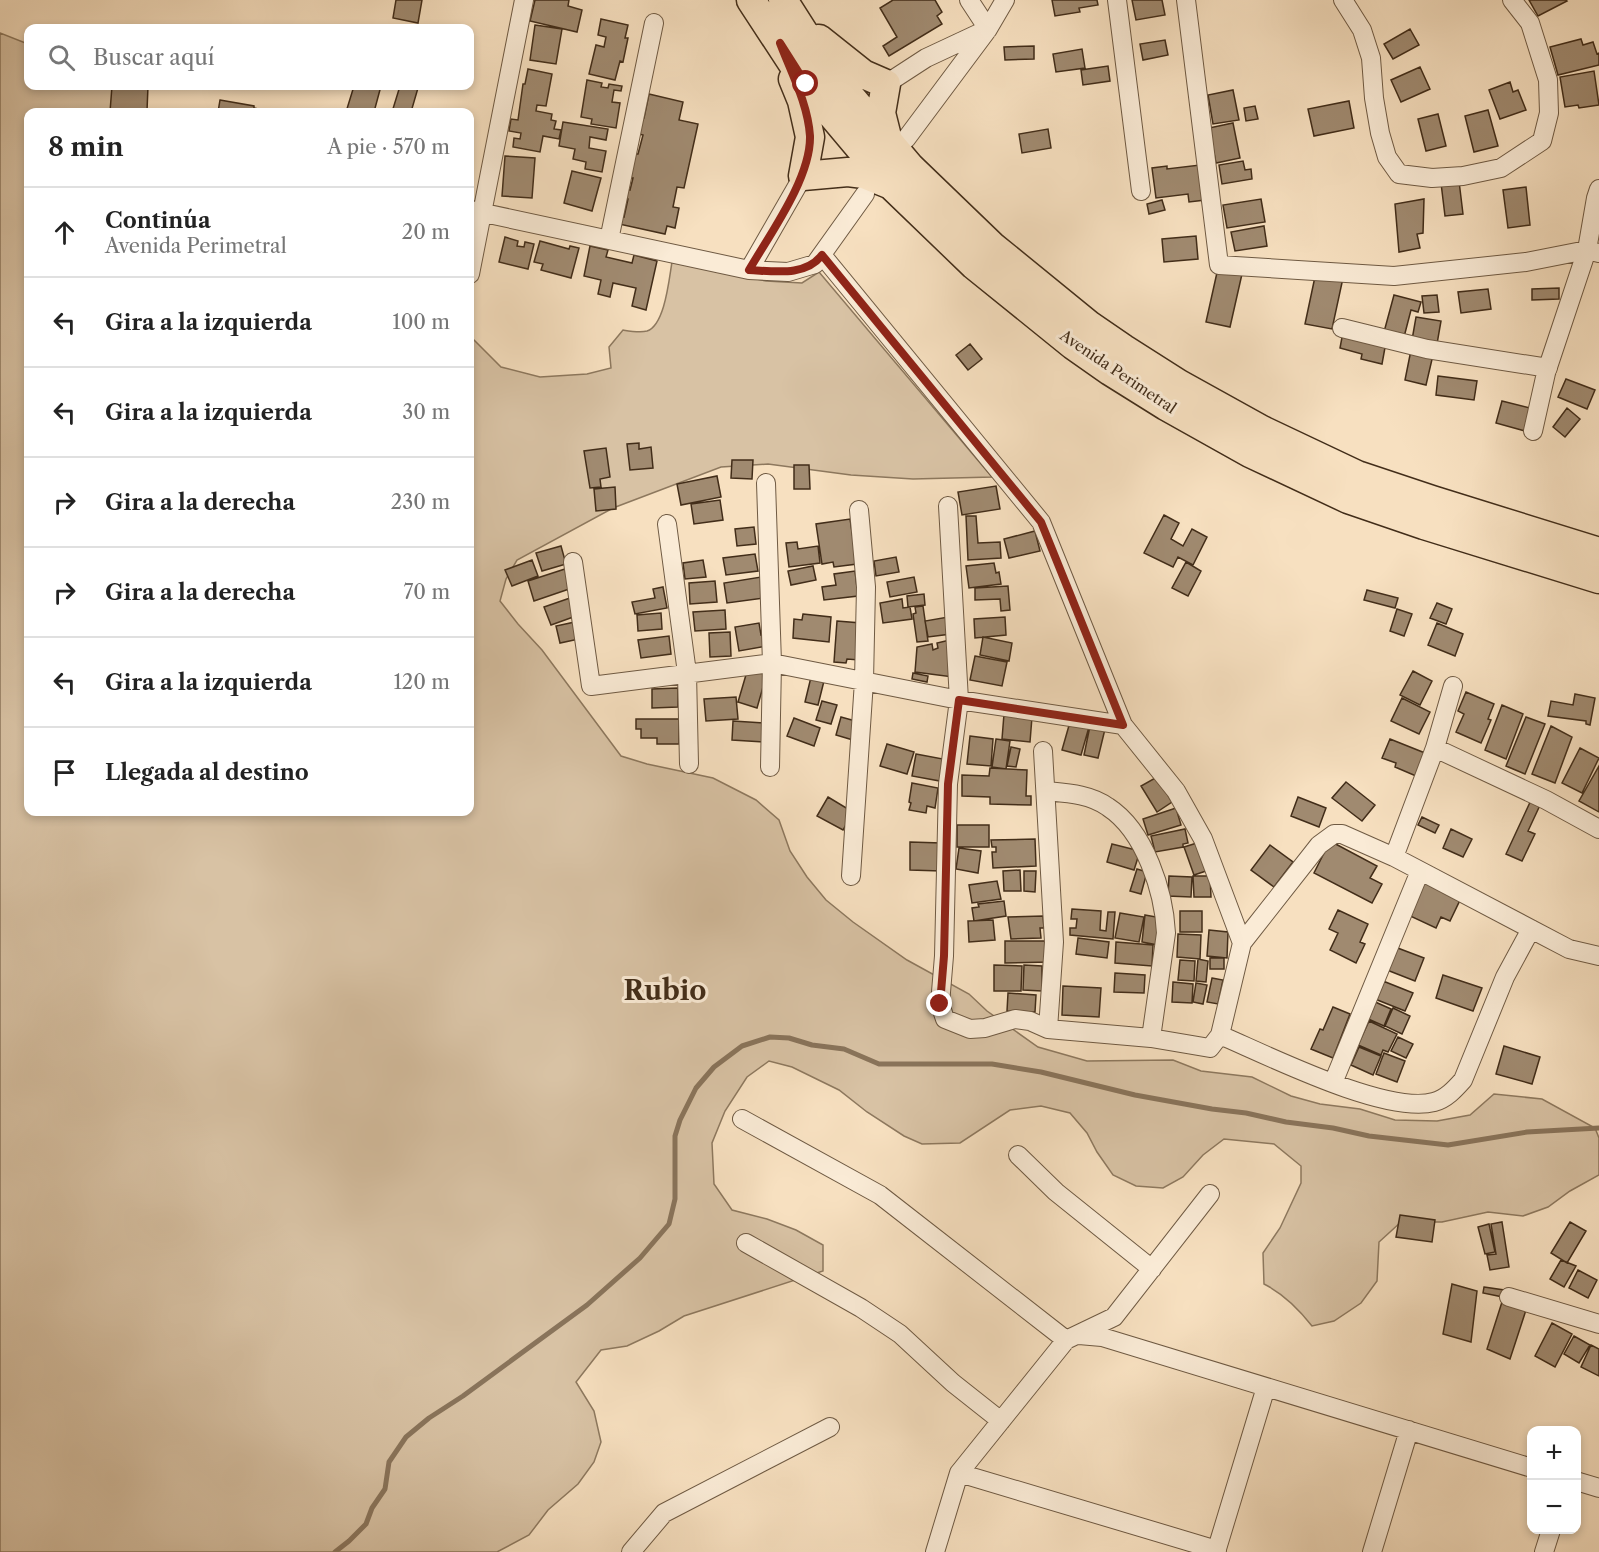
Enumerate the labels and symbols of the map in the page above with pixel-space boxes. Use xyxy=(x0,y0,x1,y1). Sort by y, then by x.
route start xyxy=(792,70,818,96)
street label: Avenida Perimetral xyxy=(1056,325,1180,418)
district label: Rubio xyxy=(623,974,707,1007)
route end xyxy=(926,990,952,1016)

